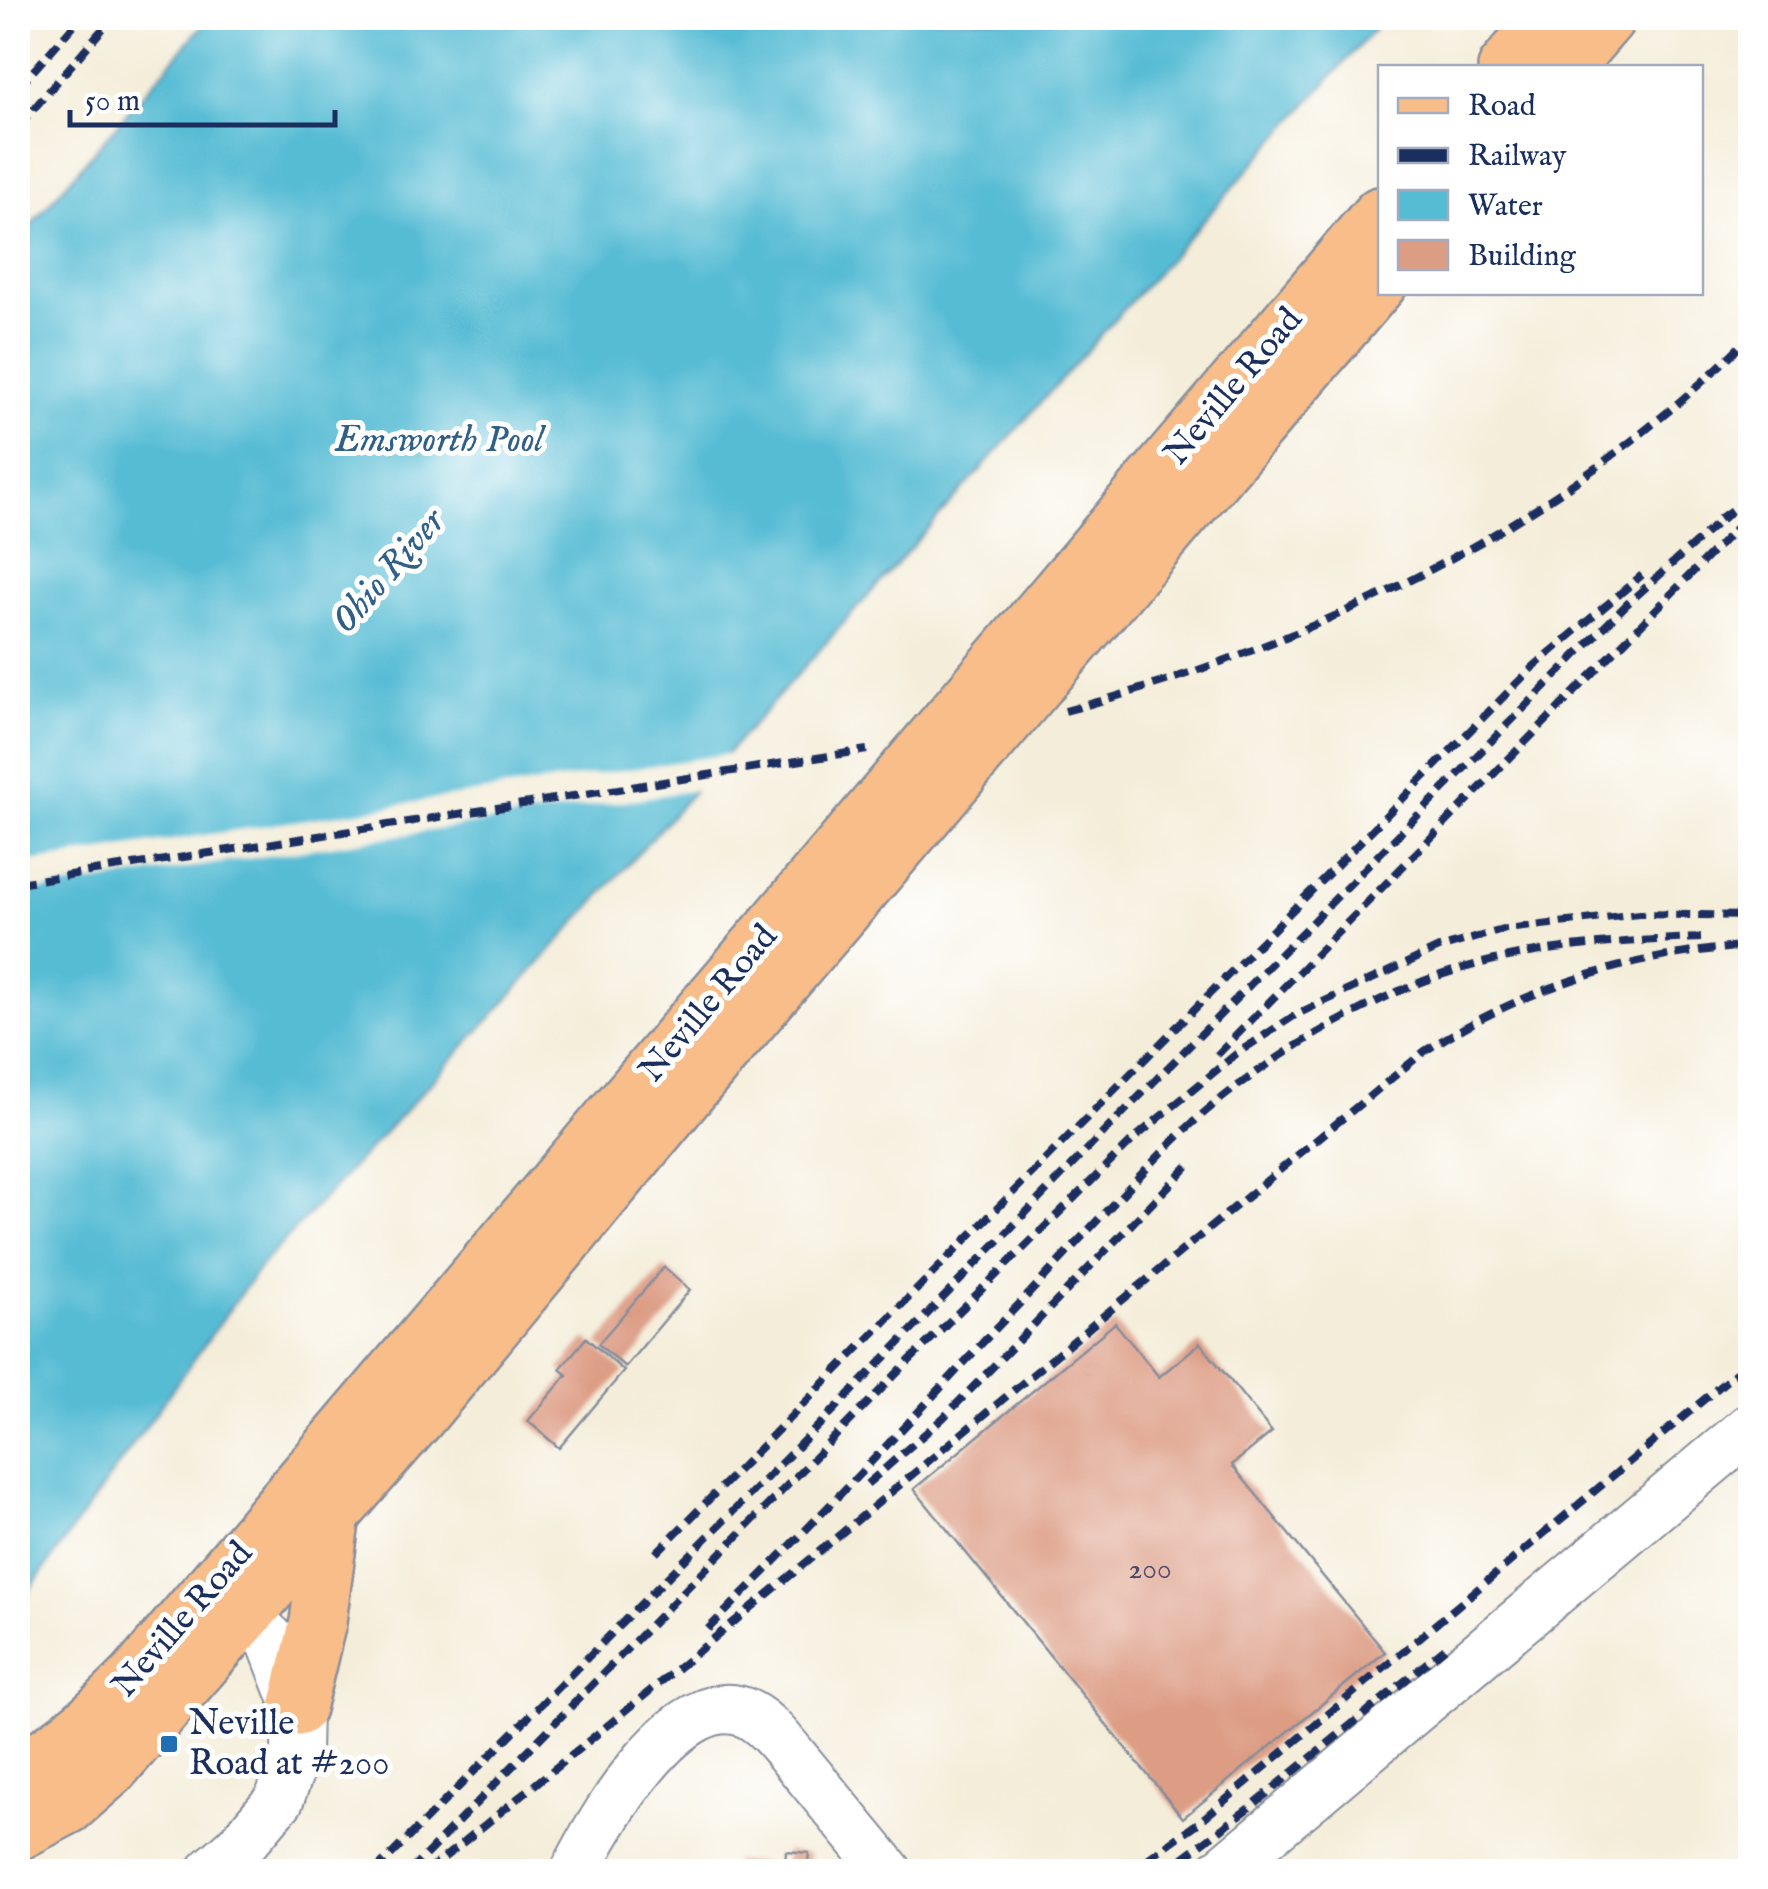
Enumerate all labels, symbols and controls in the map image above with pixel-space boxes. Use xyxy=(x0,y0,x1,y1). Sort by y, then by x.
scale bar xyxy=(70,65,335,127)
legend xyxy=(1378,65,1703,295)
text: 50 m xyxy=(85,83,140,121)
text: Road xyxy=(1468,88,1537,126)
text: Railway xyxy=(1468,138,1567,176)
text: Water xyxy=(1468,188,1543,226)
text: Building xyxy=(1468,238,1577,276)
street label: Neville Road xyxy=(1155,299,1313,475)
water label: Emsworth Pool xyxy=(334,417,547,465)
water label: Ohio River xyxy=(322,498,458,644)
street label: Neville Road xyxy=(630,916,788,1092)
street label: Neville Road xyxy=(103,1532,263,1707)
house number: 200 xyxy=(1128,1551,1172,1589)
place label: Neville Road at #200 xyxy=(189,1702,389,1787)
marker: Neville Road at #200 xyxy=(158,1733,180,1755)

